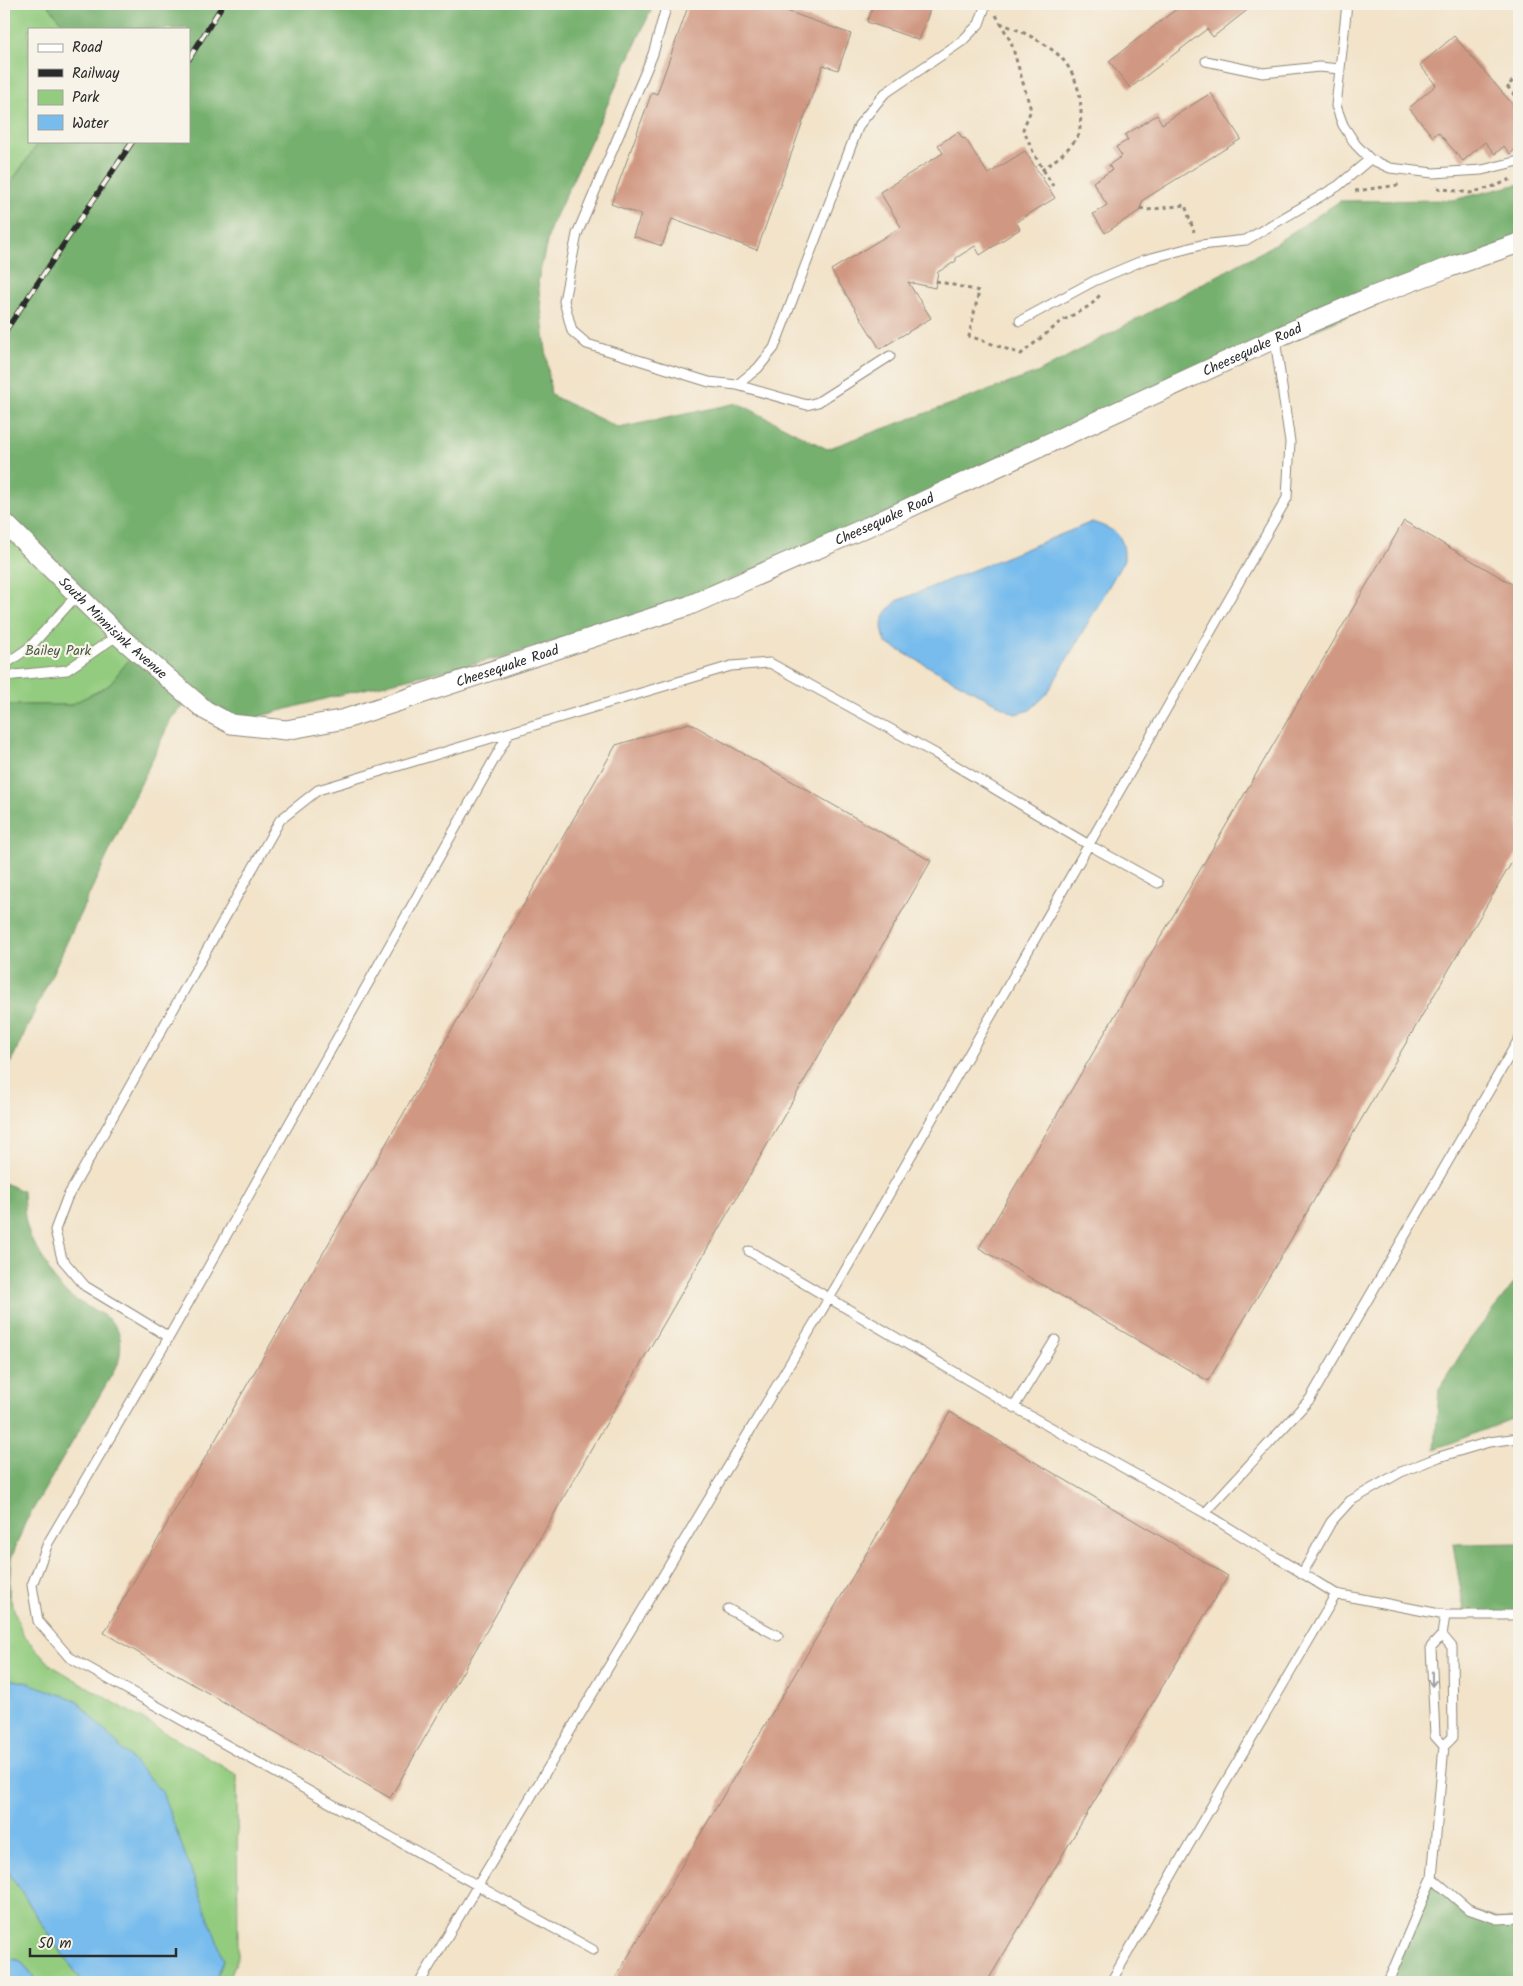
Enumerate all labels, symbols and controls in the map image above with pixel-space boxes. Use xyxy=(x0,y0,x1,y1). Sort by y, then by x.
legend xyxy=(28,28,190,142)
text: Road xyxy=(72,36,103,60)
text: Railway xyxy=(72,62,120,86)
text: Park xyxy=(72,86,100,110)
text: Water xyxy=(72,112,109,136)
street label: Cheesequake Road xyxy=(1199,317,1307,383)
street label: Cheesequake Road xyxy=(831,487,939,552)
street label: South Minnisink Avenue xyxy=(53,572,172,685)
street label: Cheesequake Road xyxy=(453,639,563,694)
park label: Bailey Park xyxy=(25,640,91,662)
one-way arrow xyxy=(1427,1671,1437,1687)
scale bar xyxy=(30,1926,176,1958)
text: 50 m xyxy=(38,1932,72,1956)

